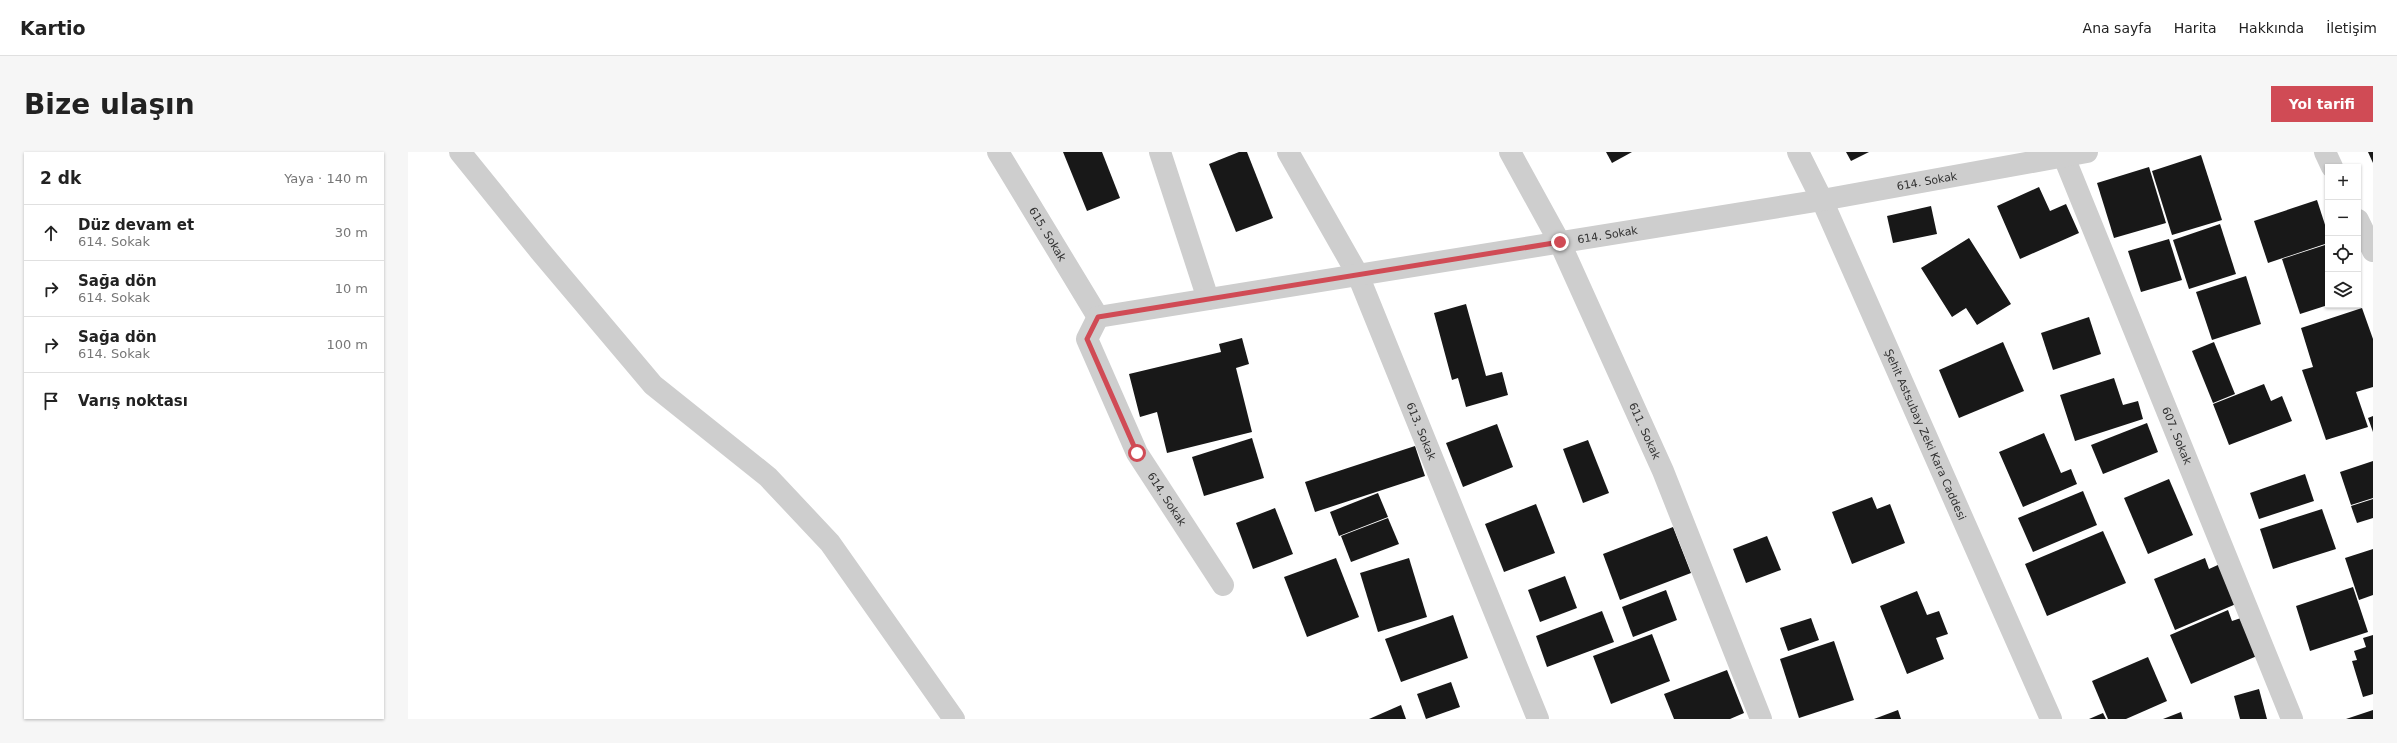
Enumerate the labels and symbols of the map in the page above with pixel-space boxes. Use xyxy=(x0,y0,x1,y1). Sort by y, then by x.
street label: 614. Sokak xyxy=(1896,170,1959,193)
street label: 615. Sokak xyxy=(1026,205,1069,264)
street label: 614. Sokak xyxy=(1576,224,1639,246)
route end xyxy=(1551,233,1569,251)
street label: Şehit Astsubay Zeki Kara Caddesi xyxy=(1882,347,1968,522)
street label: 613. Sokak xyxy=(1403,401,1439,463)
street label: 611. Sokak xyxy=(1626,401,1663,462)
street label: 607. Sokak xyxy=(2159,405,2194,467)
route start xyxy=(1128,444,1146,462)
street label: 614. Sokak xyxy=(1144,470,1189,529)

